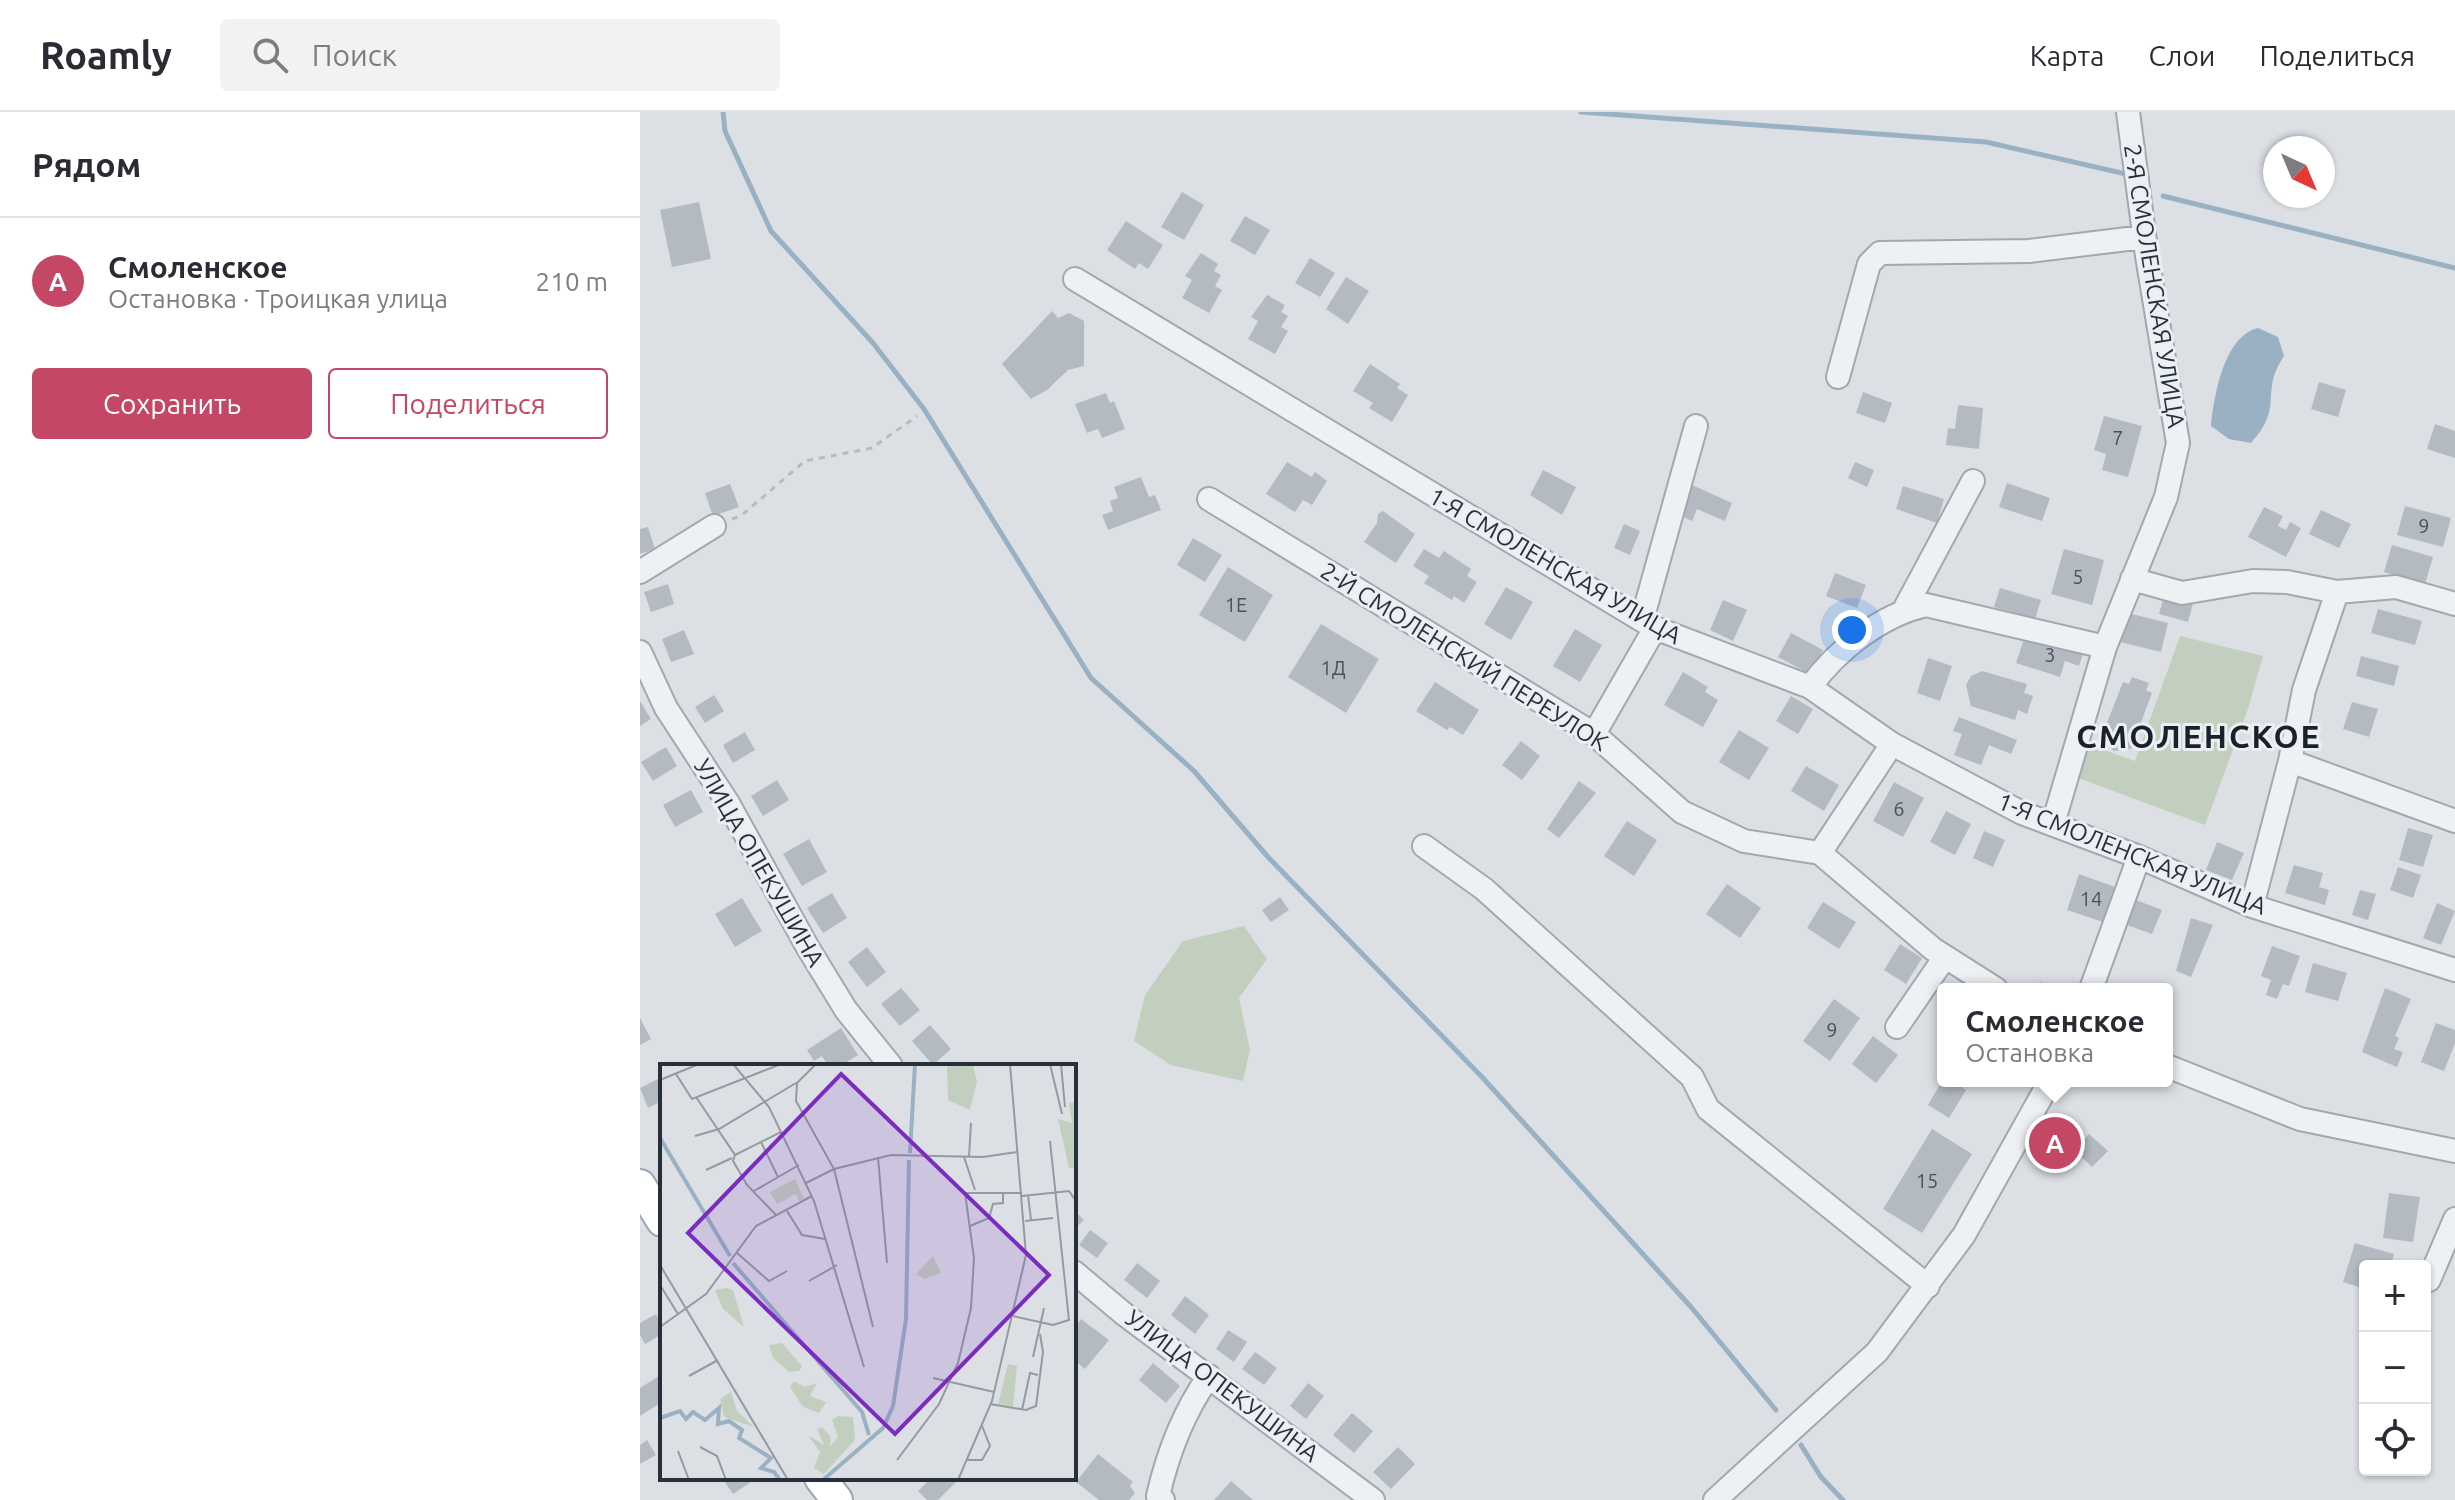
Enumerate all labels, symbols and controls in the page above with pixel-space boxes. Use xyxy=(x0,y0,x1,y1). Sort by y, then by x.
search box xyxy=(220,19,780,91)
icon: search xyxy=(248,33,292,77)
text: Roamly xyxy=(40,34,172,76)
text: Поиск xyxy=(312,38,397,72)
text: Карта xyxy=(2030,40,2104,71)
text: Слои xyxy=(2148,40,2215,71)
text: Поделиться xyxy=(2259,40,2415,71)
north arrow xyxy=(2263,136,2335,208)
street label: 2-Я СМОЛЕНСКАЯ УЛИЦА xyxy=(2119,142,2190,430)
text: Рядом xyxy=(32,145,141,183)
text: Смоленское xyxy=(108,250,288,284)
text: A xyxy=(49,267,67,296)
text: 210 m xyxy=(536,267,608,296)
text: Остановка · Троицкая улица xyxy=(108,284,448,313)
button: Сохранить xyxy=(32,368,312,439)
button: Поделиться xyxy=(328,368,608,439)
house number: 7 xyxy=(2112,426,2124,449)
street label: 1-Я СМОЛЕНСКАЯ УЛИЦА xyxy=(1424,482,1687,649)
house number: 9 xyxy=(2418,514,2430,537)
street label: 2-Й СМОЛЕНСКИЙ ПЕРЕУЛОК xyxy=(1316,556,1614,757)
house number: 5 xyxy=(2072,565,2084,588)
house number: 1Е xyxy=(1225,593,1247,616)
your location xyxy=(1832,610,1872,650)
house number: 3 xyxy=(2044,643,2056,666)
house number: 1Д xyxy=(1320,656,1346,679)
district label: СМОЛЕНСКОЕ xyxy=(2076,718,2322,754)
street label: УЛИЦА ОПЕКУШИНА xyxy=(689,754,830,972)
street label: 1-Я СМОЛЕНСКАЯ УЛИЦА xyxy=(1994,787,2271,920)
house number: 6 xyxy=(1893,797,1905,820)
house number: 14 xyxy=(2080,887,2102,910)
popup xyxy=(1937,983,2173,1087)
text: Смоленское xyxy=(1965,1004,2145,1038)
house number: 9 xyxy=(1826,1018,1838,1041)
text: Остановка xyxy=(1965,1038,2094,1067)
inset map xyxy=(660,1064,1076,1480)
pin: A xyxy=(2029,1113,2081,1173)
house number: 15 xyxy=(1916,1169,1938,1192)
map controls xyxy=(2359,1260,2431,1476)
button: + xyxy=(2359,1260,2431,1332)
street label: УЛИЦА ОПЕКУШИНА xyxy=(1120,1304,1325,1467)
button: − xyxy=(2359,1332,2431,1404)
button: locate xyxy=(2359,1404,2431,1476)

